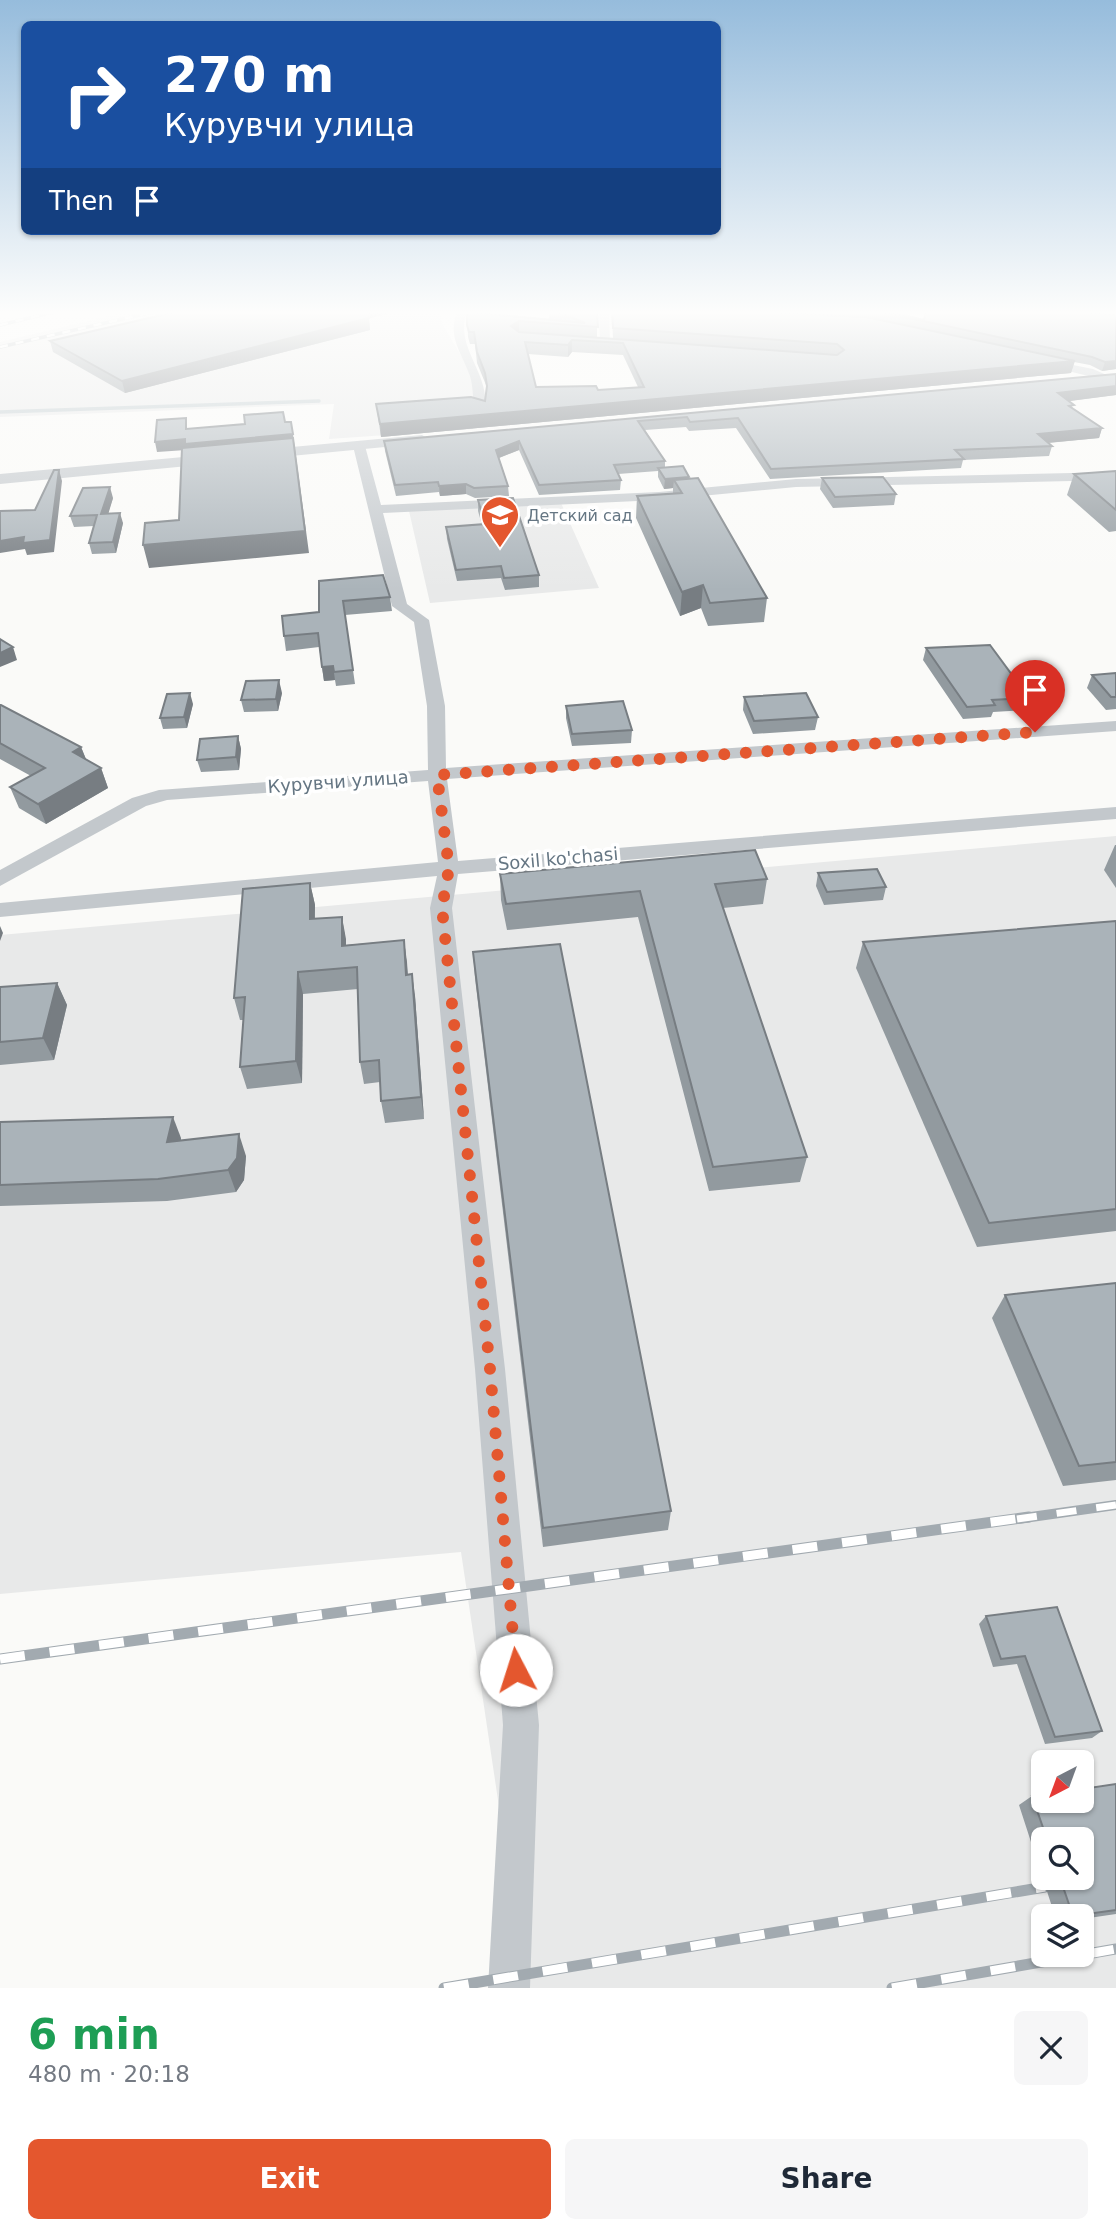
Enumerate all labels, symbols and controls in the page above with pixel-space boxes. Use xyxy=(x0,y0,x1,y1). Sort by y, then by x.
text: 270 m xyxy=(164,47,334,104)
icon: right xyxy=(49,49,140,140)
text: Курувчи улица xyxy=(164,106,415,144)
icon: arrive xyxy=(128,182,166,220)
text: Then xyxy=(49,186,114,216)
school or university icon: Детский сад xyxy=(479,494,521,549)
place label: Детский сад xyxy=(527,506,633,525)
pin xyxy=(1005,660,1065,732)
icon: arrive xyxy=(1016,671,1054,709)
street label: Курувчи улица xyxy=(267,766,409,797)
street label: Soxil ko'chasi xyxy=(497,843,619,874)
position arrow xyxy=(479,1633,553,1707)
north arrow xyxy=(1031,1750,1094,1813)
map controls xyxy=(1031,1750,1094,1967)
button: search xyxy=(1031,1827,1094,1890)
button: layers xyxy=(1031,1904,1094,1967)
text: 6 min xyxy=(28,2010,160,2059)
button: close xyxy=(1014,2011,1088,2085)
text: 480 m · 20:18 xyxy=(28,2061,190,2087)
button: Exit xyxy=(28,2139,551,2219)
button: Share xyxy=(565,2139,1088,2219)

